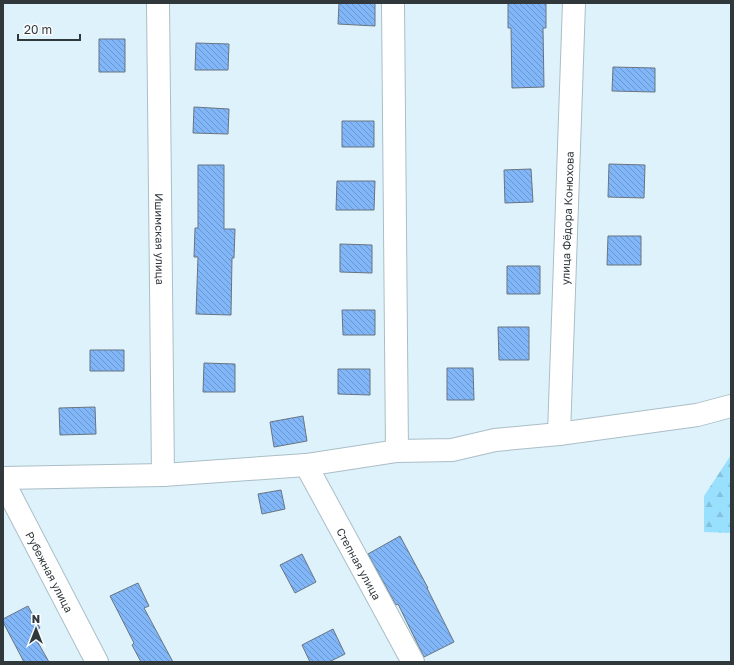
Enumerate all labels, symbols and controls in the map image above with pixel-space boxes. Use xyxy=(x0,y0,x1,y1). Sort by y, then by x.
scale bar xyxy=(18,16,80,42)
text: 20 m xyxy=(24,22,52,37)
street label: улица Фёдора Конюхова xyxy=(558,151,575,285)
street label: Ишимская улица xyxy=(154,193,167,285)
street label: Степная улица xyxy=(335,525,384,602)
street label: Рубежная улица xyxy=(24,529,76,614)
north arrow xyxy=(16,609,56,649)
text: N xyxy=(32,612,40,625)

